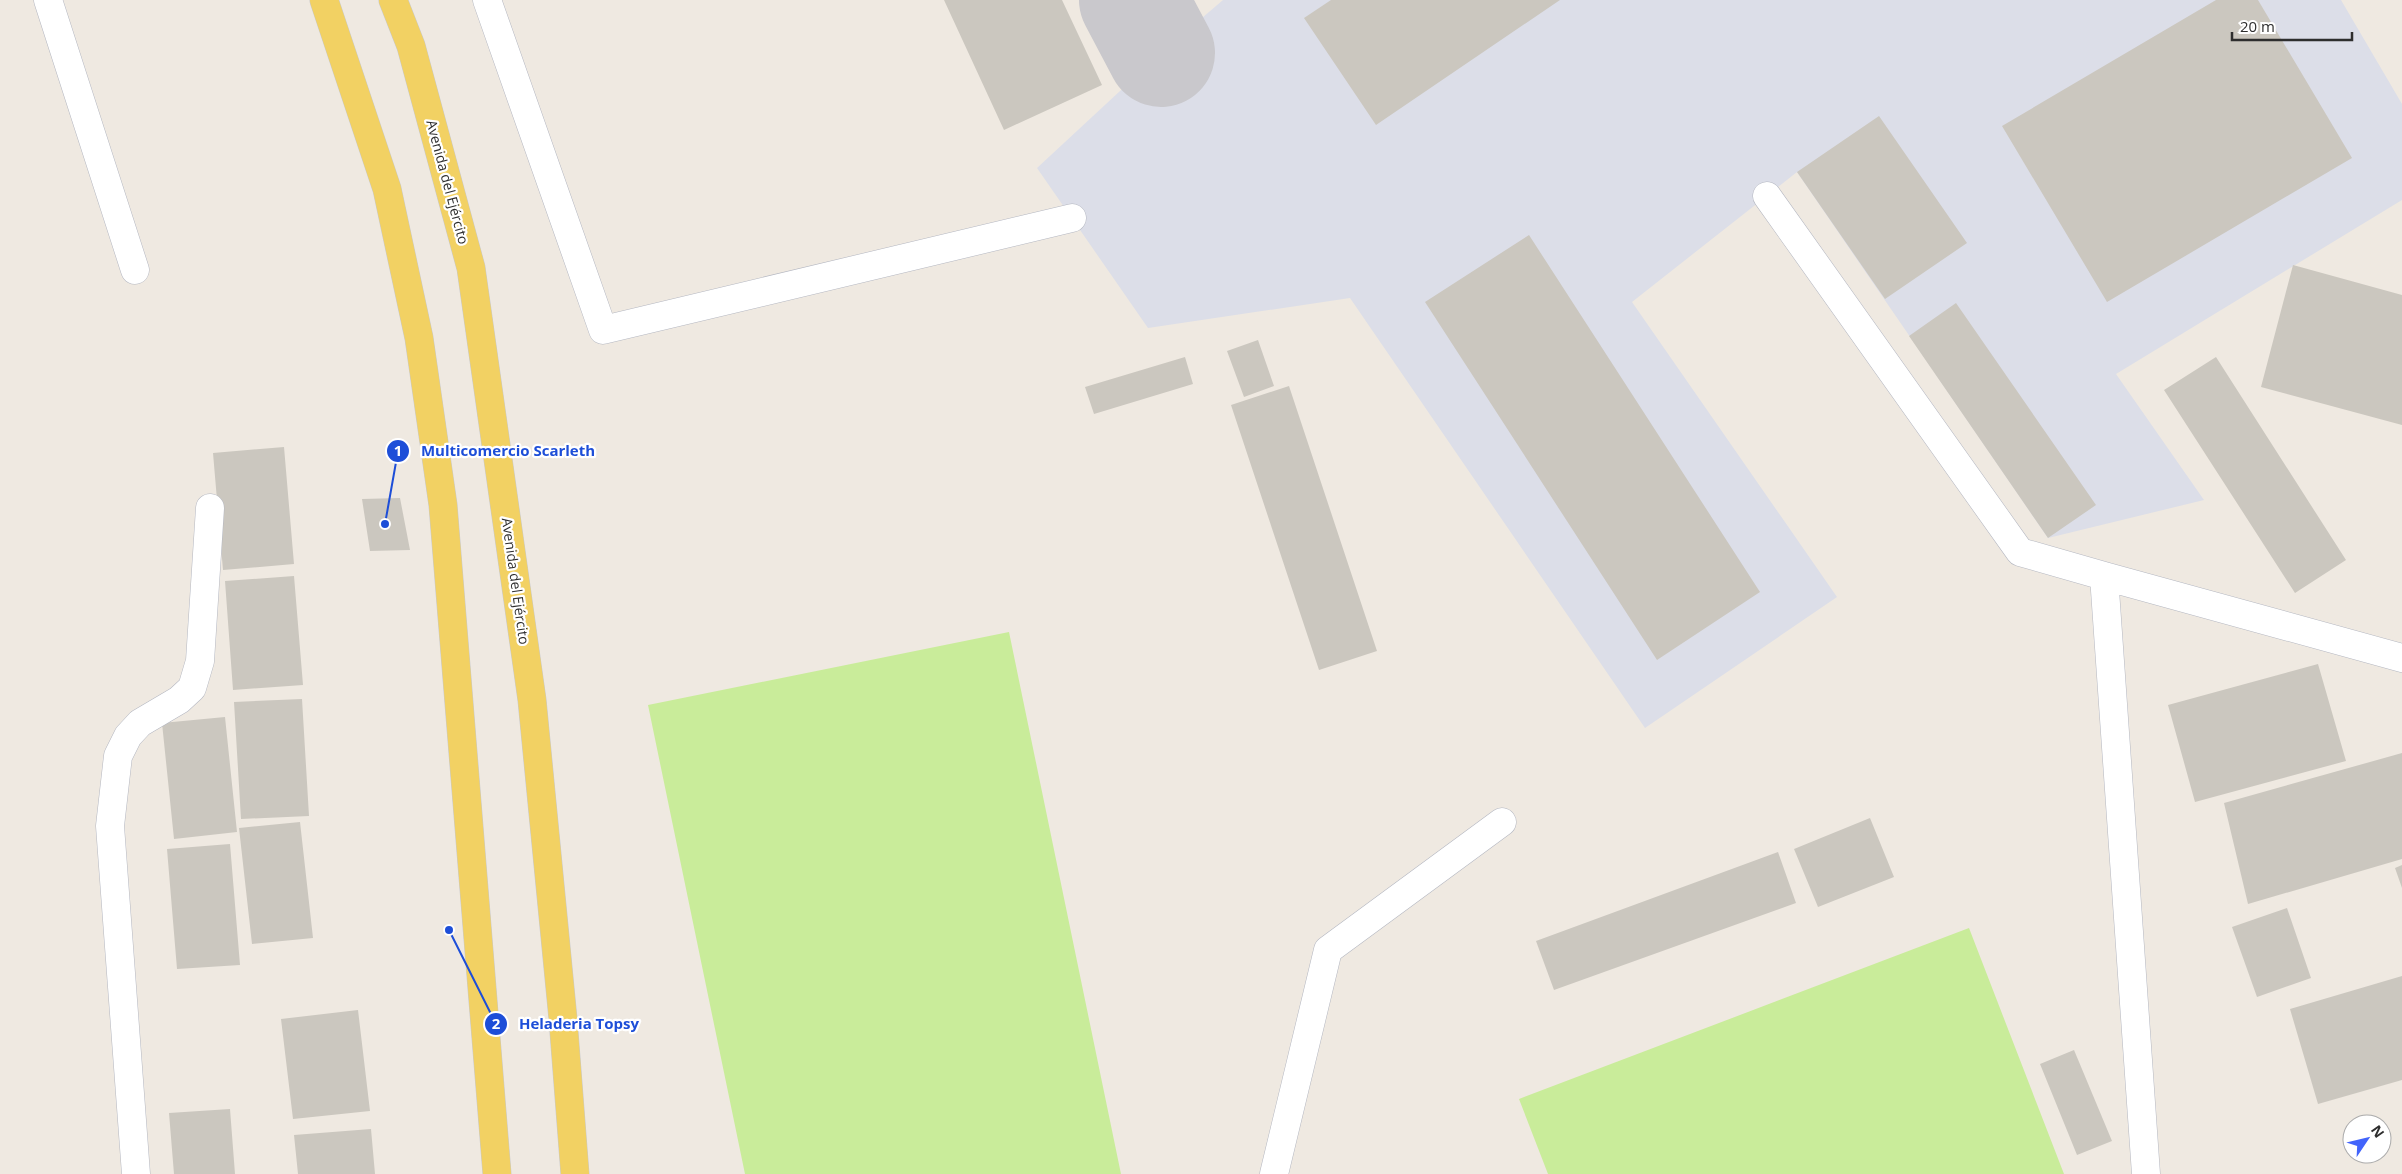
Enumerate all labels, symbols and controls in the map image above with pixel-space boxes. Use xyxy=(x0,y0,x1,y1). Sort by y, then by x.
scale bar xyxy=(2232,10,2352,42)
text: 20 m xyxy=(2240,16,2275,36)
street label: Avenida del Ejército xyxy=(422,118,474,246)
callout: Multicomercio Scarleth xyxy=(385,436,605,466)
text: 1 xyxy=(394,440,402,460)
text: Multicomercio Scarleth xyxy=(421,440,595,460)
street label: Avenida del Ejército xyxy=(498,516,534,646)
callout: Heladeria Topsy xyxy=(484,1009,649,1039)
text: 2 xyxy=(492,1013,501,1033)
text: Heladeria Topsy xyxy=(519,1013,640,1033)
north arrow xyxy=(2342,1114,2392,1164)
text: N xyxy=(2367,1121,2389,1141)

